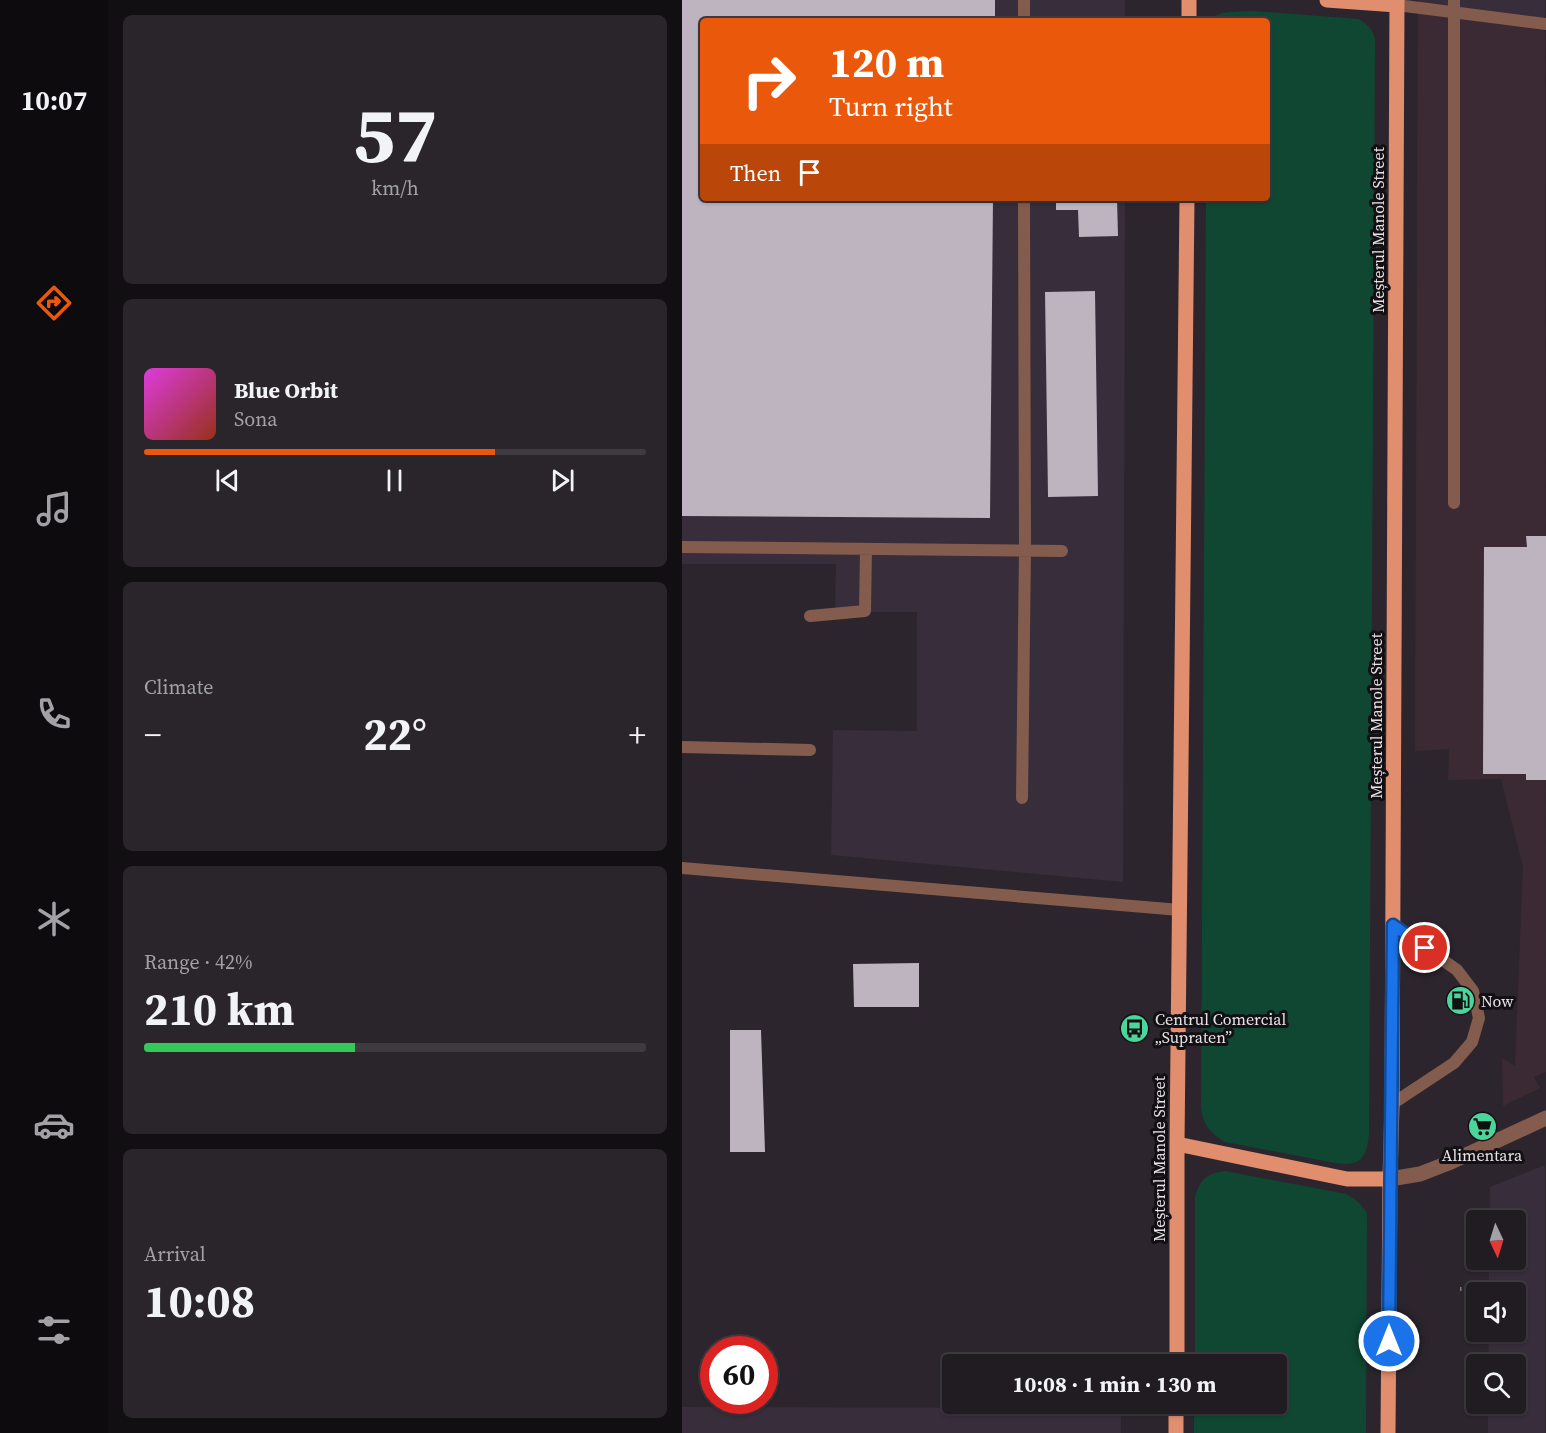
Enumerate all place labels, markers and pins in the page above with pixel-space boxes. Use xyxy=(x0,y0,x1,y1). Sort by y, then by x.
pin xyxy=(1399,922,1450,973)
fuel station icon: Now xyxy=(1444,985,1476,1017)
place label: Now xyxy=(1481,990,1514,1012)
place label: Centrul Comercial „Supraten” xyxy=(1155,1008,1286,1048)
bus stop icon: Centrul Comercial „Supraten” xyxy=(1118,1012,1150,1044)
supermarket icon: Alimentara xyxy=(1466,1111,1498,1143)
place label: Alimentara xyxy=(1442,1144,1523,1166)

